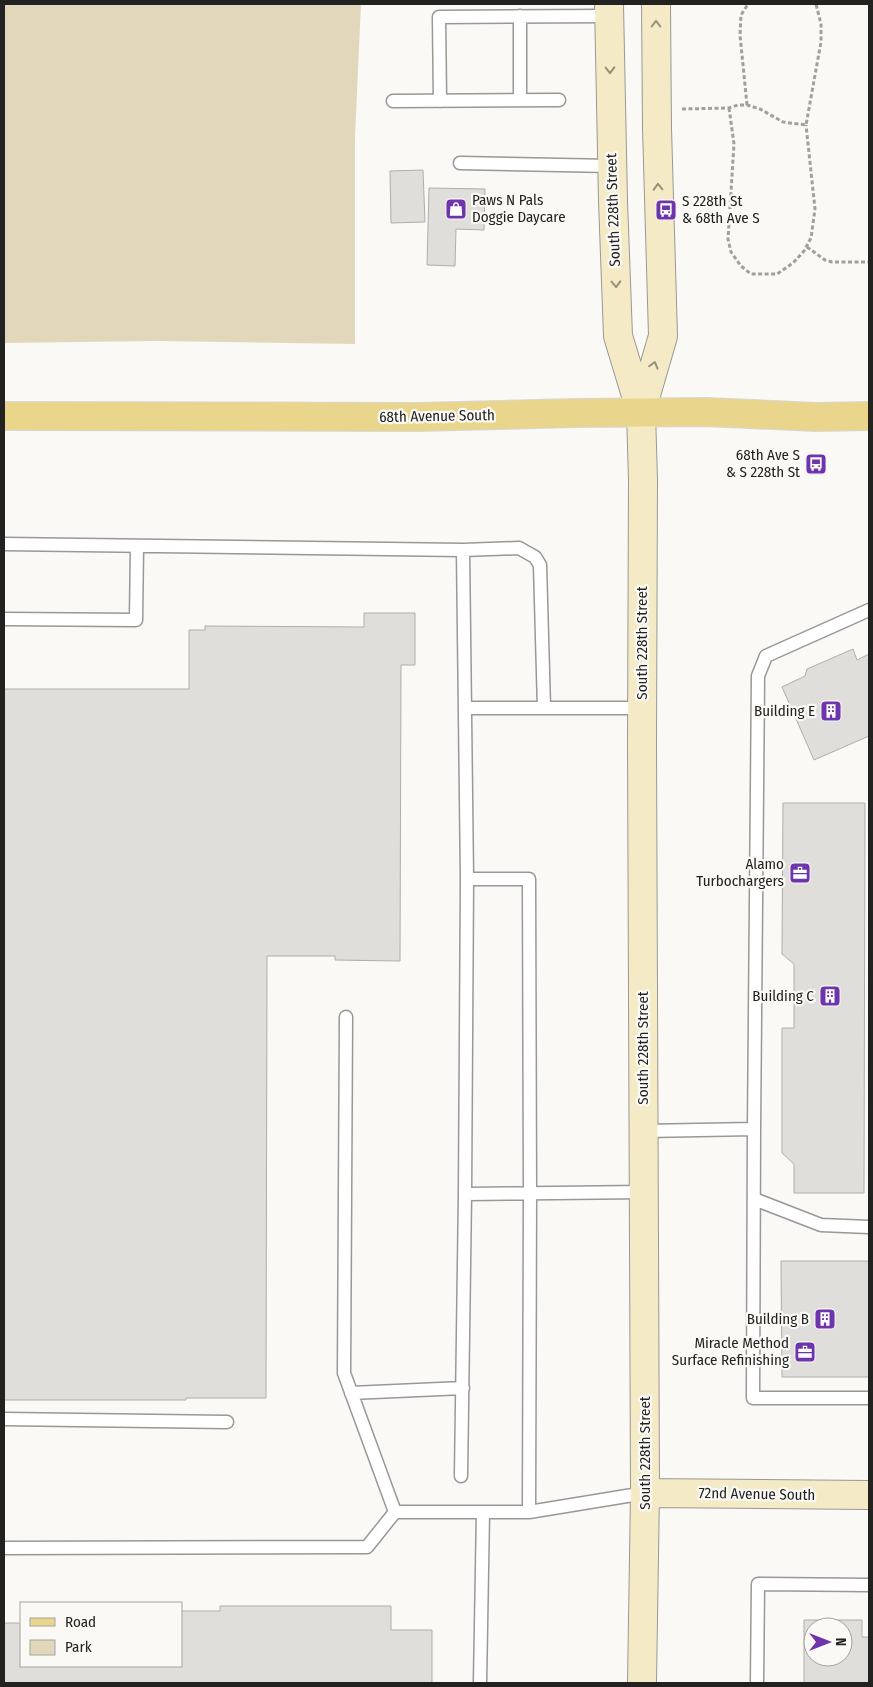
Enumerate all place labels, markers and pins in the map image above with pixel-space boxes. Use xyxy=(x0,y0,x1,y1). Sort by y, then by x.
place label: Paws N Pals Doggie Daycare xyxy=(472,191,566,226)
place label: S 228th St & 68th Ave S xyxy=(682,192,760,227)
shop icon: Paws N Pals Doggie Daycare xyxy=(444,197,468,221)
bus stop icon: S 228th St & 68th Ave S xyxy=(654,198,678,222)
place label: 68th Ave S & S 228th St xyxy=(726,446,800,481)
bus stop icon: 68th Ave S & S 228th St xyxy=(804,452,828,476)
building icon: Building E xyxy=(819,699,843,723)
place label: Building E xyxy=(754,702,815,720)
place label: Alamo Turbochargers xyxy=(696,855,784,890)
office icon: Alamo Turbochargers xyxy=(788,861,812,885)
building icon: Building C xyxy=(818,984,842,1008)
place label: Building C xyxy=(752,987,814,1005)
building icon: Building B xyxy=(813,1307,837,1331)
place label: Building B xyxy=(747,1310,809,1328)
place label: Miracle Method Surface Refinishing xyxy=(672,1334,789,1369)
office icon: Miracle Method Surface Refinishing xyxy=(793,1340,817,1364)

